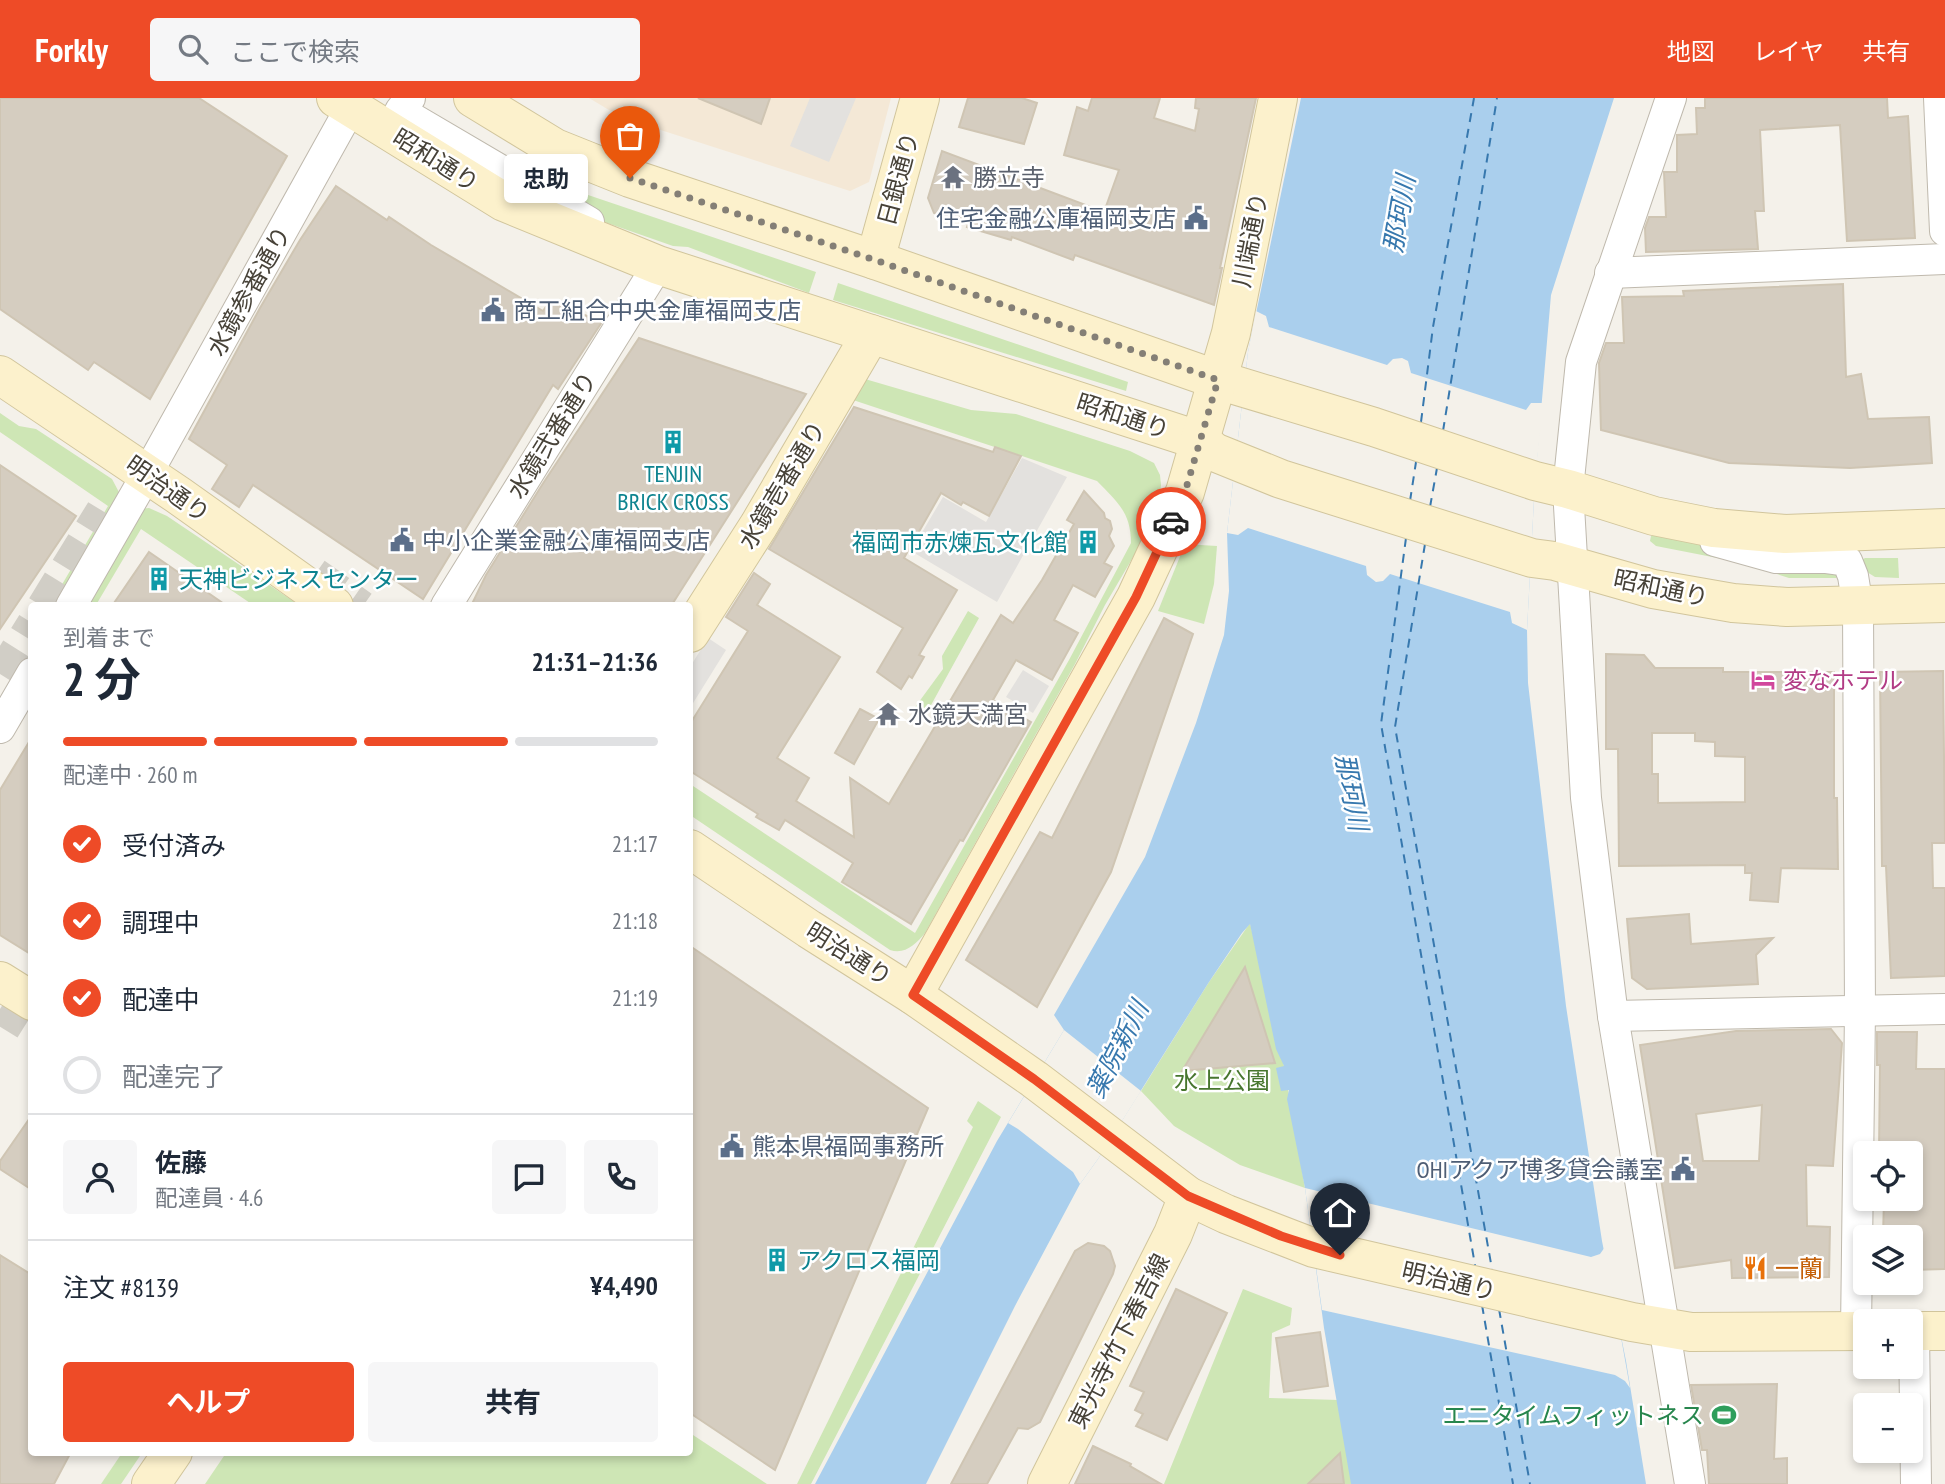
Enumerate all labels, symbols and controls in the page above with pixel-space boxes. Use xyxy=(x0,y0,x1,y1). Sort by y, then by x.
search box xyxy=(150,18,640,81)
text: Forkly xyxy=(35,28,108,71)
icon: search xyxy=(174,30,212,68)
text: ここで検索 xyxy=(230,35,360,68)
text: 地図 xyxy=(1667,36,1715,67)
text: レイヤ xyxy=(1753,36,1824,67)
text: 共有 xyxy=(1862,36,1910,67)
pin xyxy=(600,106,660,178)
icon: bag xyxy=(611,117,649,155)
street label: 昭和通り xyxy=(387,121,485,199)
street label: 日銀通り xyxy=(871,129,925,229)
callout: 忠助 xyxy=(504,154,588,202)
place label: 勝立寺 xyxy=(973,162,1045,193)
temple icon: 勝立寺 xyxy=(939,163,967,191)
text: 忠助 xyxy=(523,164,569,193)
water label: 那珂川 xyxy=(1376,170,1423,255)
street label: 川端通り xyxy=(1226,190,1274,290)
place label: 住宅金融公庫福岡支店 xyxy=(936,203,1176,234)
public building icon: 住宅金融公庫福岡支店 xyxy=(1182,204,1210,232)
street label: 水鏡参番通り xyxy=(201,221,297,361)
place label: 商工組合中央金庫福岡支店 xyxy=(513,295,801,326)
public building icon: 商工組合中央金庫福岡支店 xyxy=(479,296,507,324)
street label: 水鏡弐番通り xyxy=(501,366,603,504)
street label: 昭和通り xyxy=(1073,386,1173,446)
street label: 水鏡壱番通り xyxy=(732,415,832,555)
building icon: TENJIN BRICK CROSS xyxy=(659,428,687,456)
street label: 明治通り xyxy=(120,449,216,529)
place label: TENJIN BRICK CROSS xyxy=(617,458,729,517)
courier xyxy=(1136,487,1206,557)
icon: car xyxy=(1152,503,1190,541)
place label: 中小企業金融公庫福岡支店 xyxy=(422,525,710,556)
public building icon: 中小企業金融公庫福岡支店 xyxy=(388,526,416,554)
place label: 福岡市赤煉瓦文化館 xyxy=(852,527,1068,558)
building icon: 福岡市赤煉瓦文化館 xyxy=(1074,528,1102,556)
street label: 昭和通り xyxy=(1611,563,1711,613)
place label: 天神ビジネスセンター xyxy=(179,564,419,595)
building icon: 天神ビジネスセンター xyxy=(145,565,173,593)
text: 到着まで xyxy=(63,623,155,652)
text: 21:31–21:36 xyxy=(531,645,658,678)
text: 2 分 xyxy=(63,649,140,709)
place label: 変なホテル xyxy=(1783,665,1903,696)
hotel icon: 変なホテル xyxy=(1749,666,1777,694)
place label: 水鏡天満宮 xyxy=(908,699,1028,730)
temple icon: 水鏡天満宮 xyxy=(874,700,902,728)
water label: 那珂川 xyxy=(1328,751,1376,836)
text: 配達中 · 260 m xyxy=(63,760,198,789)
icon: check xyxy=(63,825,101,863)
text: 受付済み xyxy=(122,829,226,862)
text: 21:17 xyxy=(612,829,658,858)
icon: check xyxy=(63,902,101,940)
text: 調理中 xyxy=(122,906,200,939)
text: 21:18 xyxy=(612,906,658,935)
street label: 明治通り xyxy=(800,915,898,993)
icon: check xyxy=(63,979,101,1017)
text: 配達中 xyxy=(122,983,200,1016)
text: 21:19 xyxy=(612,983,658,1012)
water label: 薬院新川 xyxy=(1079,993,1157,1103)
text: 配達完了 xyxy=(122,1060,226,1093)
park label: 水上公園 xyxy=(1174,1065,1270,1096)
place label: 熊本県福岡事務所 xyxy=(752,1131,944,1162)
public building icon: 熊本県福岡事務所 xyxy=(718,1132,746,1160)
button: person xyxy=(63,1140,137,1214)
button: chat xyxy=(492,1140,566,1214)
button: phone xyxy=(584,1140,658,1214)
map controls xyxy=(1853,1141,1923,1463)
button: locate xyxy=(1853,1141,1923,1211)
text: 佐藤 xyxy=(155,1146,207,1179)
place label: OHIアクア博多貸会議室 xyxy=(1417,1154,1663,1185)
public building icon: OHIアクア博多貸会議室 xyxy=(1669,1155,1697,1183)
text: 配達員 · 4.6 xyxy=(155,1183,263,1212)
pin xyxy=(1310,1183,1370,1255)
icon: home xyxy=(1321,1194,1359,1232)
button: layers xyxy=(1853,1225,1923,1295)
place label: アクロス福岡 xyxy=(797,1245,940,1276)
building icon: アクロス福岡 xyxy=(763,1246,791,1274)
street label: 東光寺竹下春吉線 xyxy=(1062,1248,1176,1434)
place label: 一蘭 xyxy=(1775,1253,1823,1284)
restaurant icon: 一蘭 xyxy=(1741,1254,1769,1282)
street label: 明治通り xyxy=(1399,1255,1499,1307)
text: ¥4,490 xyxy=(590,1269,658,1302)
text: 注文 #8139 xyxy=(63,1271,179,1304)
button: + xyxy=(1853,1309,1923,1379)
button: ヘルプ xyxy=(63,1362,354,1442)
button: 共有 xyxy=(368,1362,658,1442)
button: − xyxy=(1853,1393,1923,1463)
place label: エニタイムフィットネス xyxy=(1442,1400,1704,1431)
sports icon: エニタイムフィットネス xyxy=(1710,1401,1738,1429)

